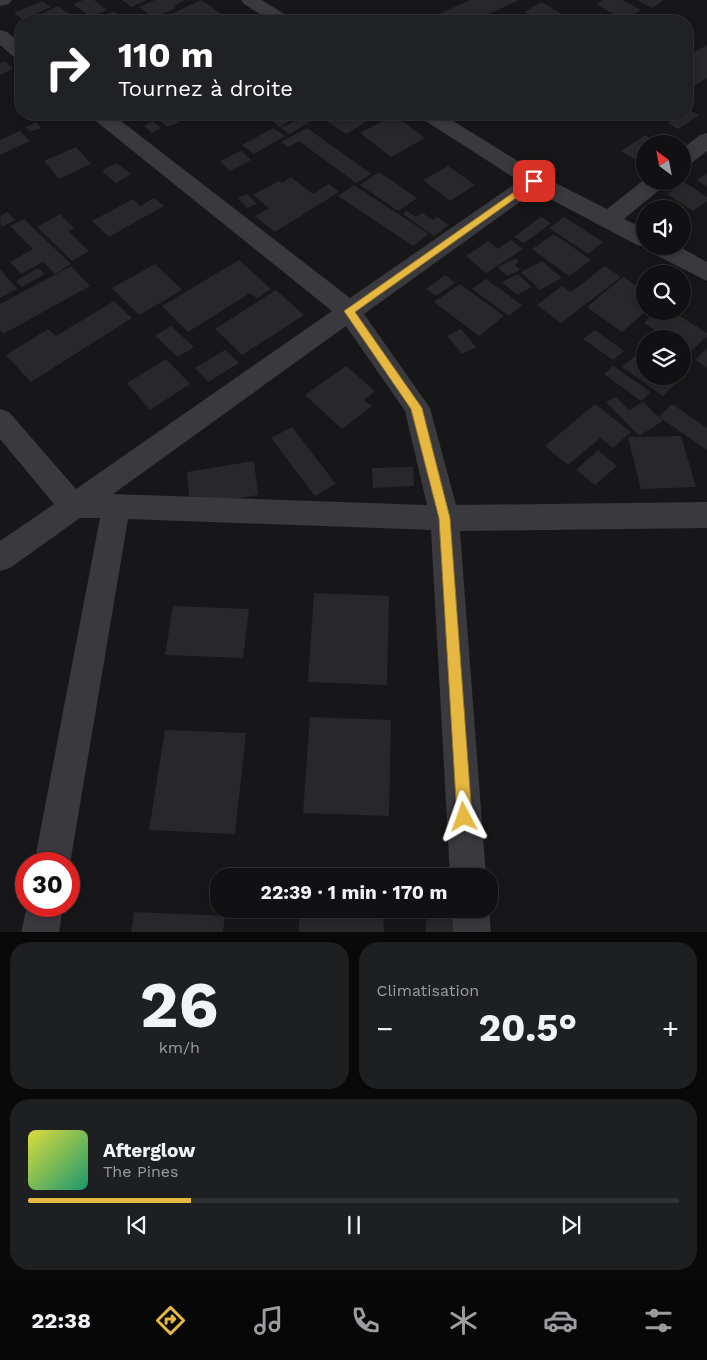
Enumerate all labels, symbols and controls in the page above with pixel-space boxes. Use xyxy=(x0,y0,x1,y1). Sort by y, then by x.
text: 110 m xyxy=(118,34,214,76)
icon: right xyxy=(35,35,100,100)
text: Tournez à droite xyxy=(118,76,293,101)
north arrow xyxy=(636,135,691,190)
map controls xyxy=(636,135,691,385)
pin xyxy=(513,160,555,202)
icon: arrive xyxy=(520,167,548,195)
button: sound xyxy=(636,200,691,255)
button: search xyxy=(636,265,691,320)
button: layers xyxy=(636,330,691,385)
position arrow xyxy=(437,790,489,842)
speed limit sign: 30 xyxy=(15,852,80,917)
text: 22:39 · 1 min · 170 m xyxy=(261,881,447,904)
text: 26 xyxy=(140,967,219,1043)
text: Climatisation xyxy=(377,981,479,1000)
text: 20.5° xyxy=(478,1006,577,1050)
text: − xyxy=(377,1012,393,1045)
text: + xyxy=(662,1012,679,1045)
text: km/h xyxy=(159,1038,200,1057)
text: Afterglow xyxy=(103,1139,195,1162)
text: The Pines xyxy=(103,1162,179,1181)
icon: previous xyxy=(123,1211,151,1239)
icon: pause xyxy=(340,1211,368,1239)
icon: next xyxy=(557,1211,585,1239)
icon: directions xyxy=(153,1303,188,1338)
icon: music xyxy=(251,1303,286,1338)
icon: phone xyxy=(348,1303,383,1338)
icon: climate xyxy=(446,1303,481,1338)
icon: car xyxy=(543,1303,578,1338)
icon: filters xyxy=(641,1303,676,1338)
text: 22:38 xyxy=(31,1308,91,1333)

